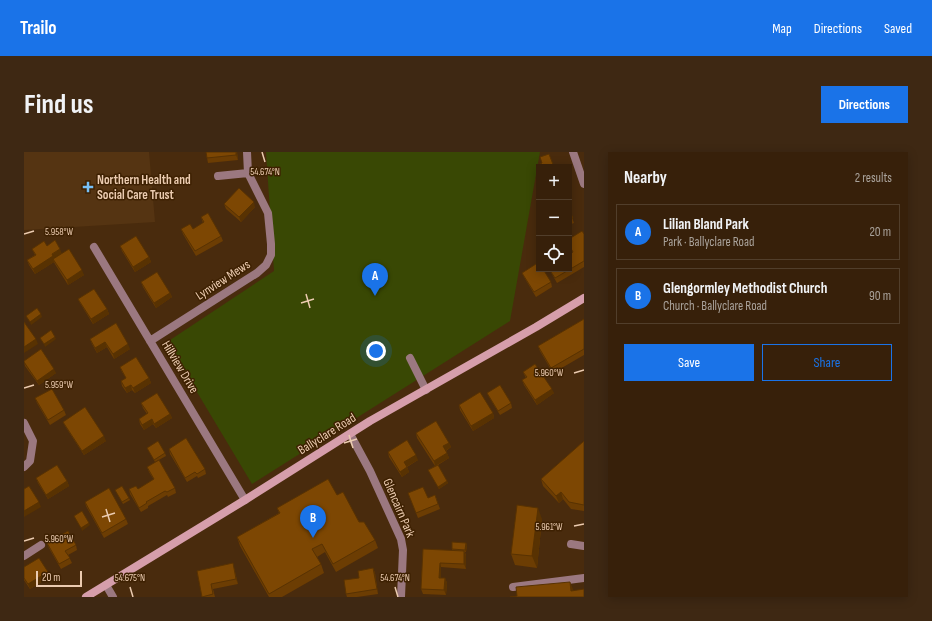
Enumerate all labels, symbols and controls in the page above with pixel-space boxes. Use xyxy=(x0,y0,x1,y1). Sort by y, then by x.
text: Trailo xyxy=(20,17,57,40)
text: Map xyxy=(772,20,792,37)
text: Directions xyxy=(814,20,862,37)
text: Saved xyxy=(884,20,912,37)
button: Directions xyxy=(821,86,908,123)
text: Find us xyxy=(24,88,93,121)
map controls xyxy=(536,164,572,272)
button: + xyxy=(536,164,572,200)
text: 54.674°N xyxy=(250,166,280,178)
text: Nearby xyxy=(624,168,667,188)
text: 2 results xyxy=(855,170,892,186)
place label: Northern Health and Social Care Trust xyxy=(97,172,191,203)
marker: Northern Health and Social Care Trust xyxy=(82,181,94,193)
button: − xyxy=(536,200,572,236)
text: Lilian Bland Park xyxy=(663,215,749,234)
text: A xyxy=(635,224,641,240)
text: 20 m xyxy=(869,224,891,240)
text: 5.958°W xyxy=(45,226,73,238)
text: Park · Ballyclare Road xyxy=(663,234,754,250)
button: locate xyxy=(536,236,572,272)
street label: Lynview Mews xyxy=(193,256,254,304)
pin: A xyxy=(362,263,388,296)
text: Glengormley Methodist Church xyxy=(663,279,827,298)
text: B xyxy=(635,288,641,304)
text: 90 m xyxy=(869,288,891,304)
text: Church · Ballyclare Road xyxy=(663,298,767,314)
street label: Hillview Drive xyxy=(158,338,202,396)
your location xyxy=(366,341,386,361)
button: Save xyxy=(624,344,754,381)
button: Share xyxy=(762,344,892,381)
text: 5.960°W xyxy=(535,367,564,379)
text: 5.959°W xyxy=(45,379,73,391)
street label: Ballyclare Road xyxy=(295,410,359,458)
street label: Glencairn Park xyxy=(379,476,419,540)
pin: B xyxy=(300,505,326,538)
text: 5.961°W xyxy=(536,521,563,533)
text: 5.960°W xyxy=(45,533,74,545)
scale bar xyxy=(36,569,82,588)
text: 20 m xyxy=(42,571,60,584)
text: 54.675°N xyxy=(115,572,145,584)
text: 54.674°N xyxy=(380,572,410,584)

